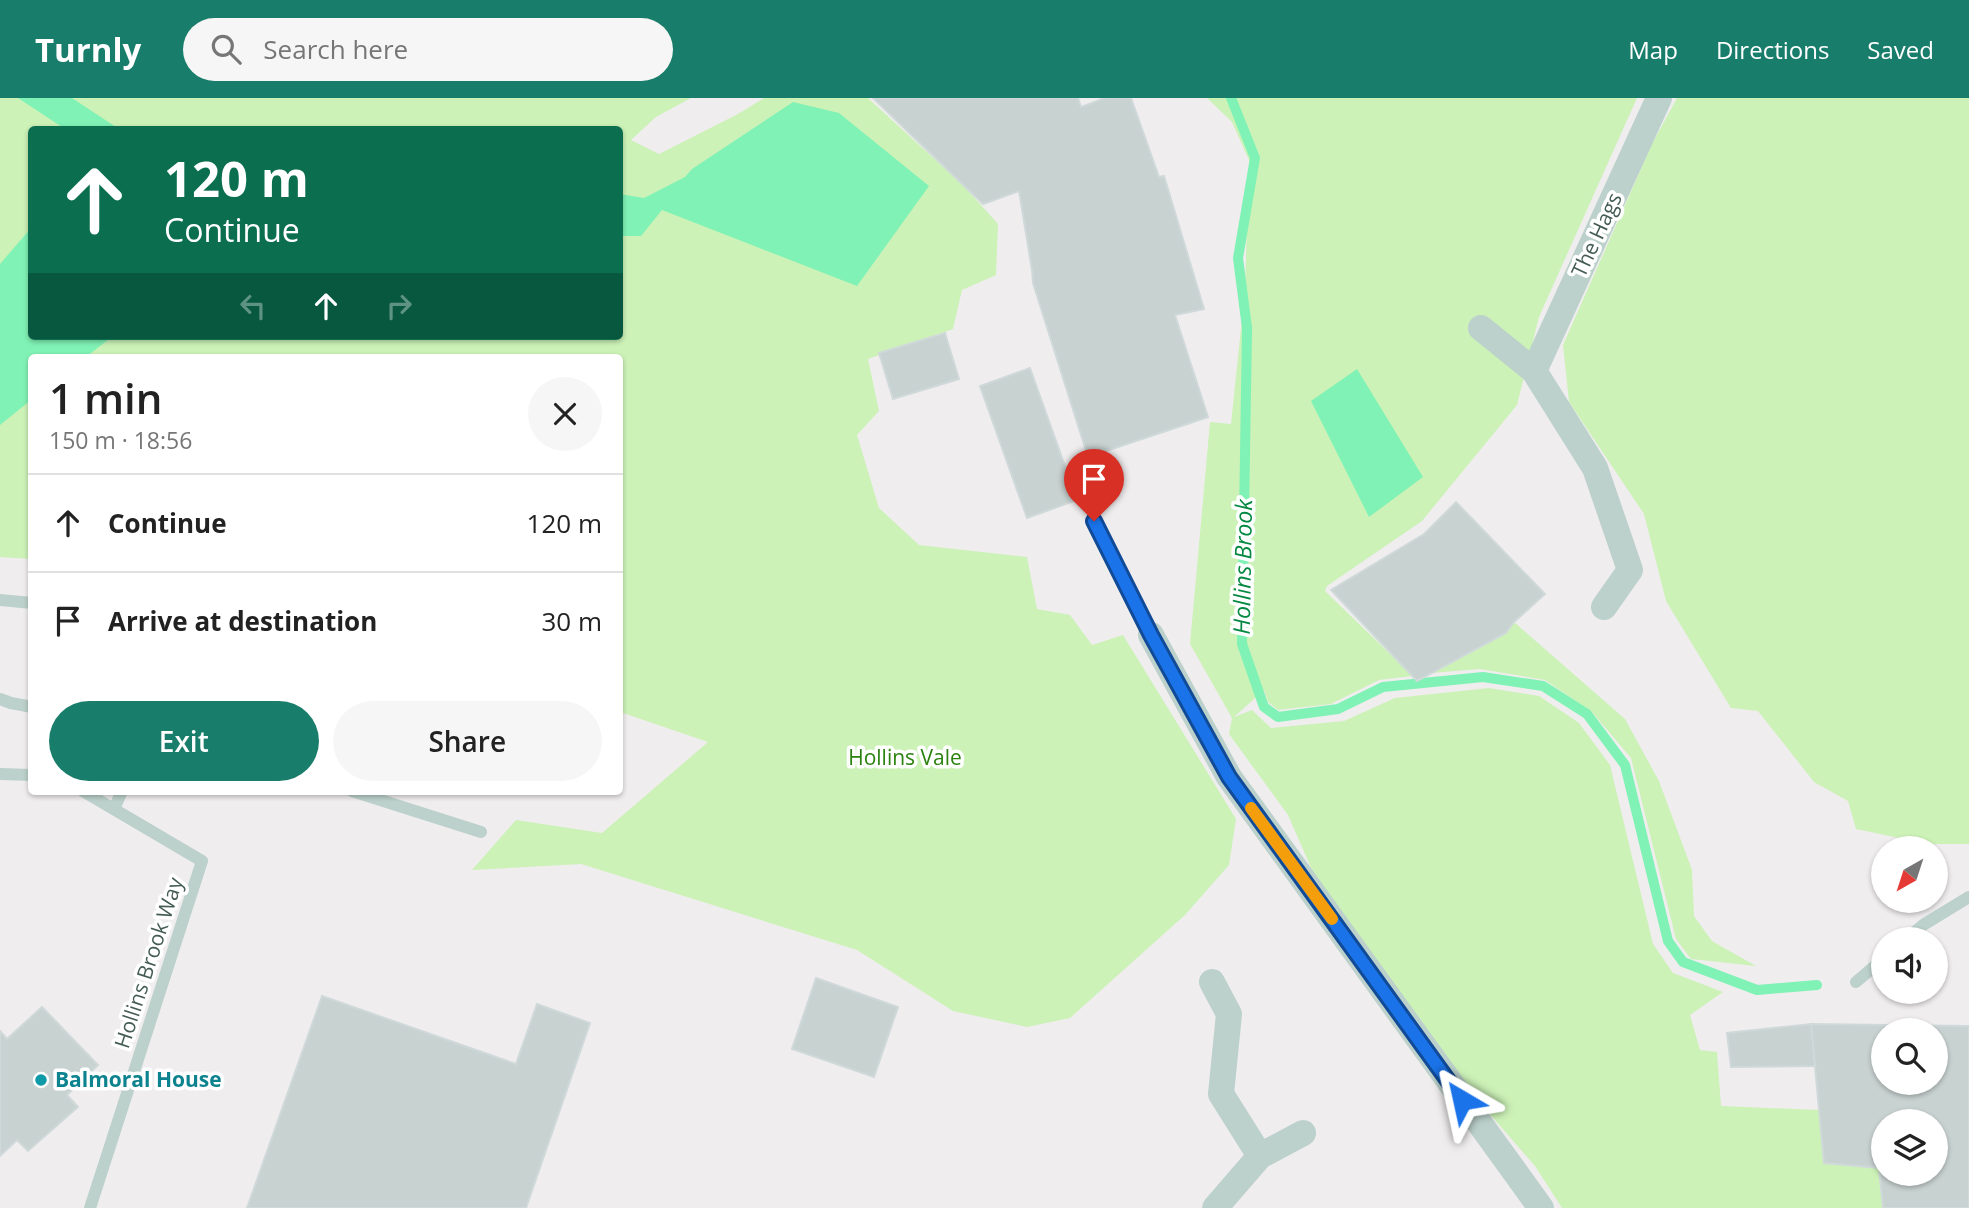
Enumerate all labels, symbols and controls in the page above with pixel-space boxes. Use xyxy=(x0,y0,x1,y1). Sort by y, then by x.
search box xyxy=(183,18,673,81)
text: Turnly xyxy=(35,27,141,72)
icon: search xyxy=(207,30,245,68)
text: Search here xyxy=(263,31,408,67)
text: Map xyxy=(1628,33,1678,66)
text: Directions xyxy=(1716,33,1829,66)
text: Saved xyxy=(1867,33,1934,66)
text: 120 m xyxy=(164,145,309,211)
icon: ahead xyxy=(49,154,140,245)
street label: The Hags xyxy=(1564,188,1628,281)
text: Continue xyxy=(164,208,300,251)
icon: left xyxy=(234,287,272,325)
icon: ahead xyxy=(307,287,345,325)
icon: right xyxy=(380,287,418,325)
text: 1 min xyxy=(49,369,162,426)
button: close xyxy=(528,377,602,451)
text: 150 m · 18:56 xyxy=(49,424,192,456)
pin xyxy=(1064,449,1124,521)
icon: arrive xyxy=(1075,460,1113,498)
water label: Hollins Brook xyxy=(1225,498,1259,635)
icon: ahead xyxy=(49,504,87,542)
text: Continue xyxy=(108,505,227,541)
text: 120 m xyxy=(527,505,602,541)
icon: arrive xyxy=(49,602,87,640)
text: Arrive at destination xyxy=(108,603,377,639)
text: 30 m xyxy=(541,603,602,639)
button: Exit xyxy=(49,701,319,781)
button: Share xyxy=(333,701,602,781)
park label: Hollins Vale xyxy=(848,743,962,771)
north arrow xyxy=(1871,836,1948,914)
map controls xyxy=(1871,836,1948,1186)
street label: Hollins Brook Way xyxy=(107,873,189,1052)
button: sound xyxy=(1871,927,1948,1004)
button: search xyxy=(1871,1018,1948,1095)
position arrow xyxy=(1425,1063,1499,1137)
place label: Balmoral House xyxy=(55,1065,222,1093)
marker: Balmoral House xyxy=(33,1072,49,1088)
button: layers xyxy=(1871,1109,1948,1186)

